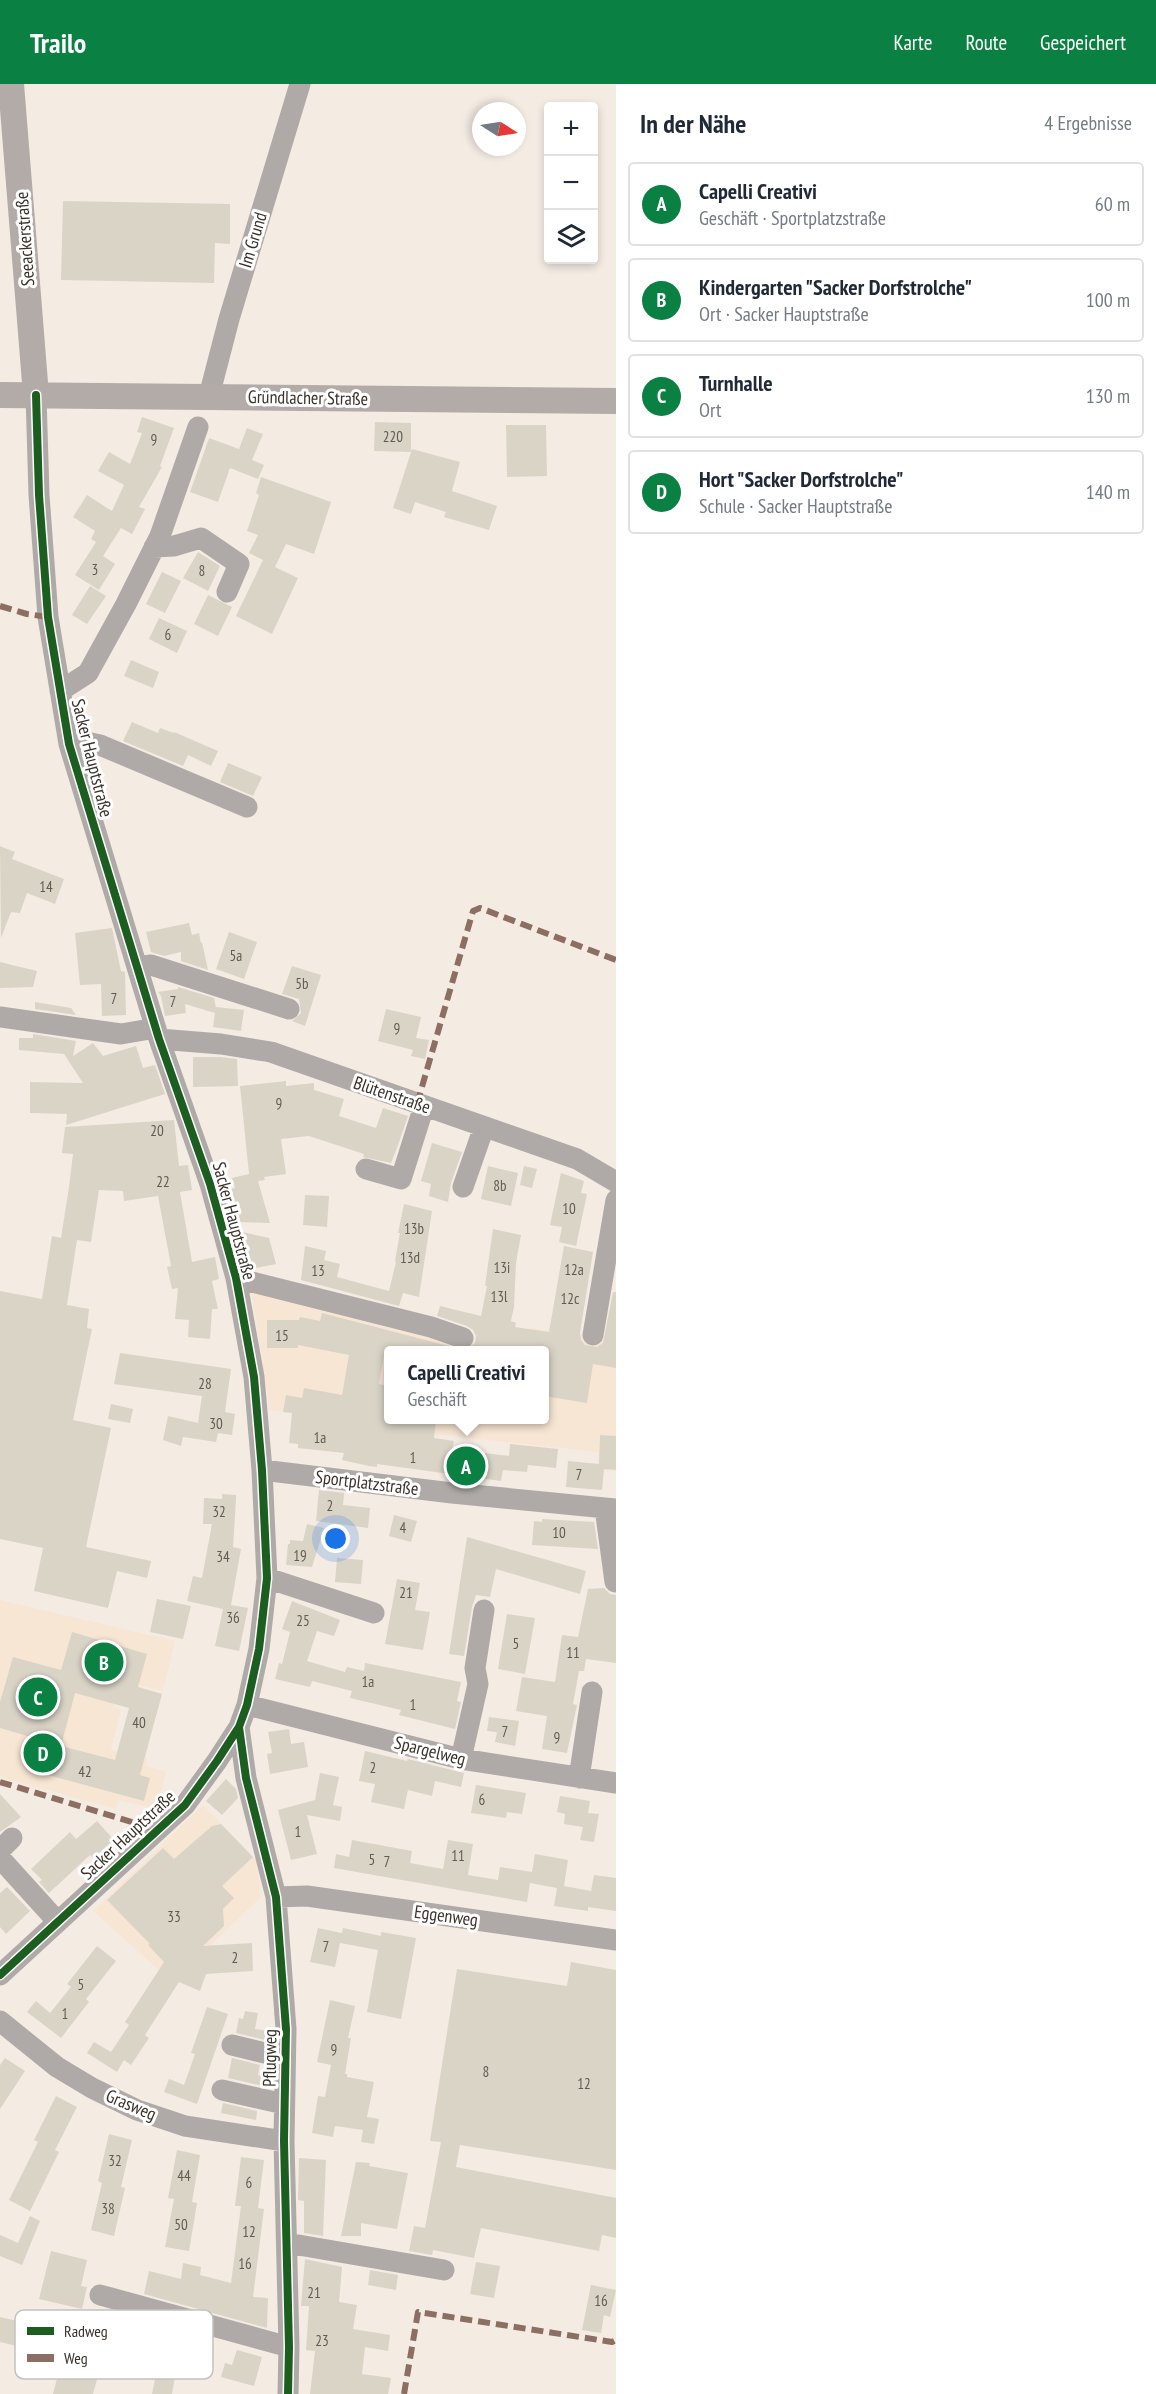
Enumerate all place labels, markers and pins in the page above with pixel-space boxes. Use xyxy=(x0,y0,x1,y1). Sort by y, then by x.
pin: A xyxy=(446,1444,486,1488)
pin: B xyxy=(84,1640,124,1684)
pin: C xyxy=(18,1674,57,1720)
pin: D xyxy=(24,1730,63,1776)

